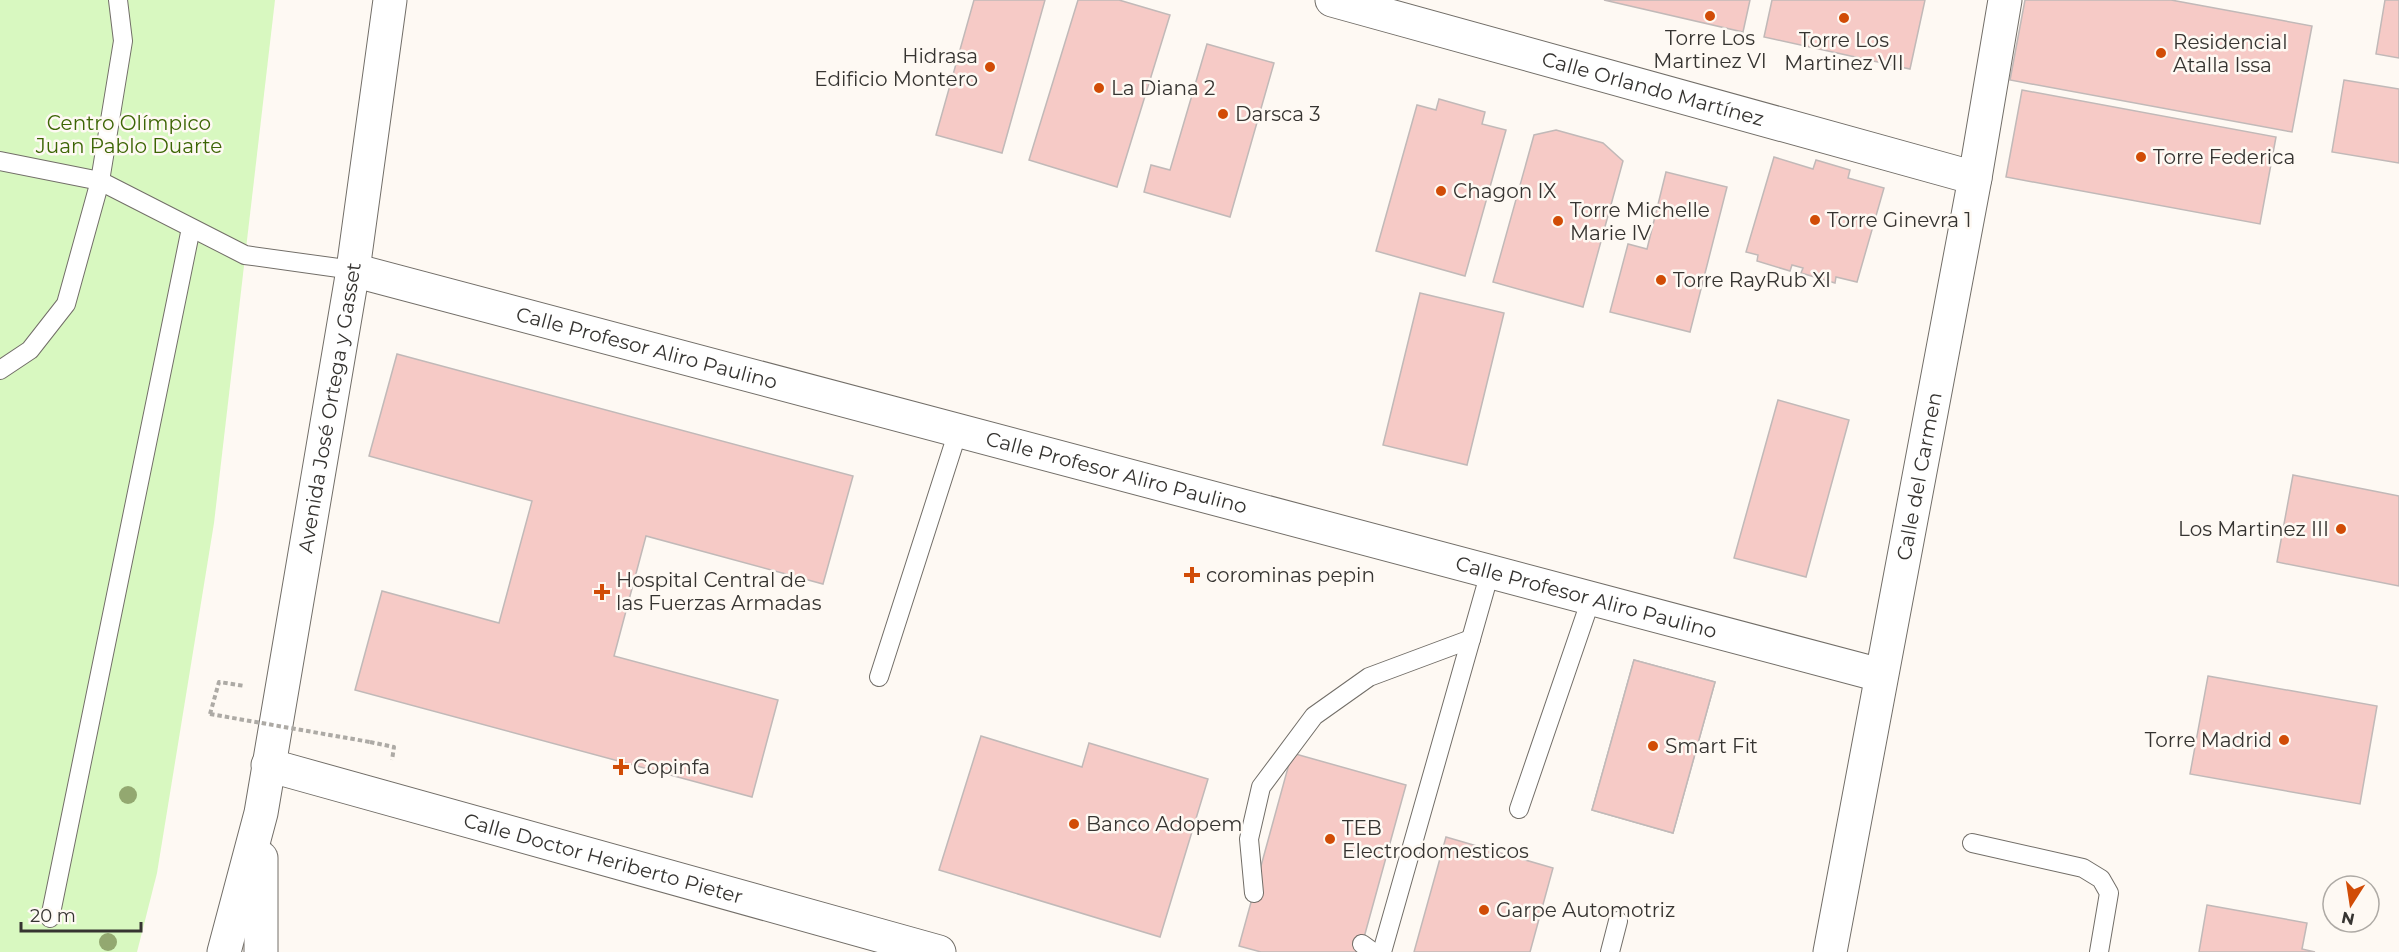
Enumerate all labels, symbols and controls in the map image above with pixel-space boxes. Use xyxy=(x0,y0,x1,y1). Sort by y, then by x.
marker: Torre Los Martinez VI xyxy=(1703,9,1717,23)
marker: Torre Los Martinez VII xyxy=(1837,11,1851,25)
place label: Torre Los Martinez VI xyxy=(1653,26,1767,73)
place label: Torre Los Martinez VII xyxy=(1784,28,1904,75)
place label: Residencial Atalla Issa xyxy=(2173,30,2288,77)
place label: Hidrasa Edificio Montero xyxy=(814,44,978,91)
marker: Residencial Atalla Issa xyxy=(2154,46,2168,60)
street label: Calle Orlando Martínez xyxy=(1539,47,1767,131)
marker: Hidrasa Edificio Montero xyxy=(983,60,997,74)
place label: La Diana 2 xyxy=(1111,76,1215,100)
marker: La Diana 2 xyxy=(1092,81,1106,95)
place label: Darsca 3 xyxy=(1235,102,1321,126)
marker: Darsca 3 xyxy=(1216,107,1230,121)
park label: Centro Olímpico Juan Pablo Duarte xyxy=(35,111,222,158)
place label: Torre Federica xyxy=(2153,145,2295,169)
marker: Torre Federica xyxy=(2134,150,2148,164)
place label: Chagon IX xyxy=(1453,179,1556,203)
marker: Chagon IX xyxy=(1434,184,1448,198)
place label: Torre Michelle Marie IV xyxy=(1570,198,1710,245)
place label: Torre Ginevra 1 xyxy=(1827,208,1971,232)
marker: Torre Ginevra 1 xyxy=(1808,213,1822,227)
marker: Torre Michelle Marie IV xyxy=(1551,214,1565,228)
street label: Avenida José Ortega y Gasset xyxy=(293,261,366,555)
place label: Torre RayRub XI xyxy=(1673,268,1831,292)
marker: Torre RayRub XI xyxy=(1654,273,1668,287)
street label: Calle Profesor Aliro Paulino xyxy=(514,302,780,394)
street label: Calle del Carmen xyxy=(1892,390,1947,562)
street label: Calle Profesor Aliro Paulino xyxy=(983,426,1250,519)
place label: Los Martinez III xyxy=(2178,517,2329,541)
marker: Los Martinez III xyxy=(2334,522,2348,536)
street label: Calle Profesor Aliro Paulino xyxy=(1453,551,1720,643)
place label: corominas pepin xyxy=(1206,563,1375,587)
marker: corominas pepin xyxy=(1183,566,1201,584)
place label: Hospital Central de las Fuerzas Armadas xyxy=(616,568,822,615)
marker: Hospital Central de las Fuerzas Armadas xyxy=(593,583,611,601)
place label: Torre Madrid xyxy=(2145,728,2272,752)
marker: Torre Madrid xyxy=(2277,733,2291,747)
place label: Smart Fit xyxy=(1665,734,1758,758)
marker: Smart Fit xyxy=(1646,739,1660,753)
place label: Copinfa xyxy=(633,755,710,779)
marker: Copinfa xyxy=(614,760,628,774)
street label: Calle Doctor Heriberto Pieter xyxy=(461,808,746,909)
place label: Banco Adopem xyxy=(1086,812,1242,836)
place label: TEB Electrodomesticos xyxy=(1342,816,1529,863)
marker: Banco Adopem xyxy=(1067,817,1081,831)
marker: TEB Electrodomesticos xyxy=(1323,832,1337,846)
north arrow xyxy=(2321,874,2381,934)
scale bar xyxy=(21,895,141,933)
place label: Garpe Automotriz xyxy=(1496,898,1675,922)
marker: Garpe Automotriz xyxy=(1477,903,1491,917)
text: 20 m xyxy=(30,905,76,927)
text: N xyxy=(2340,908,2356,929)

